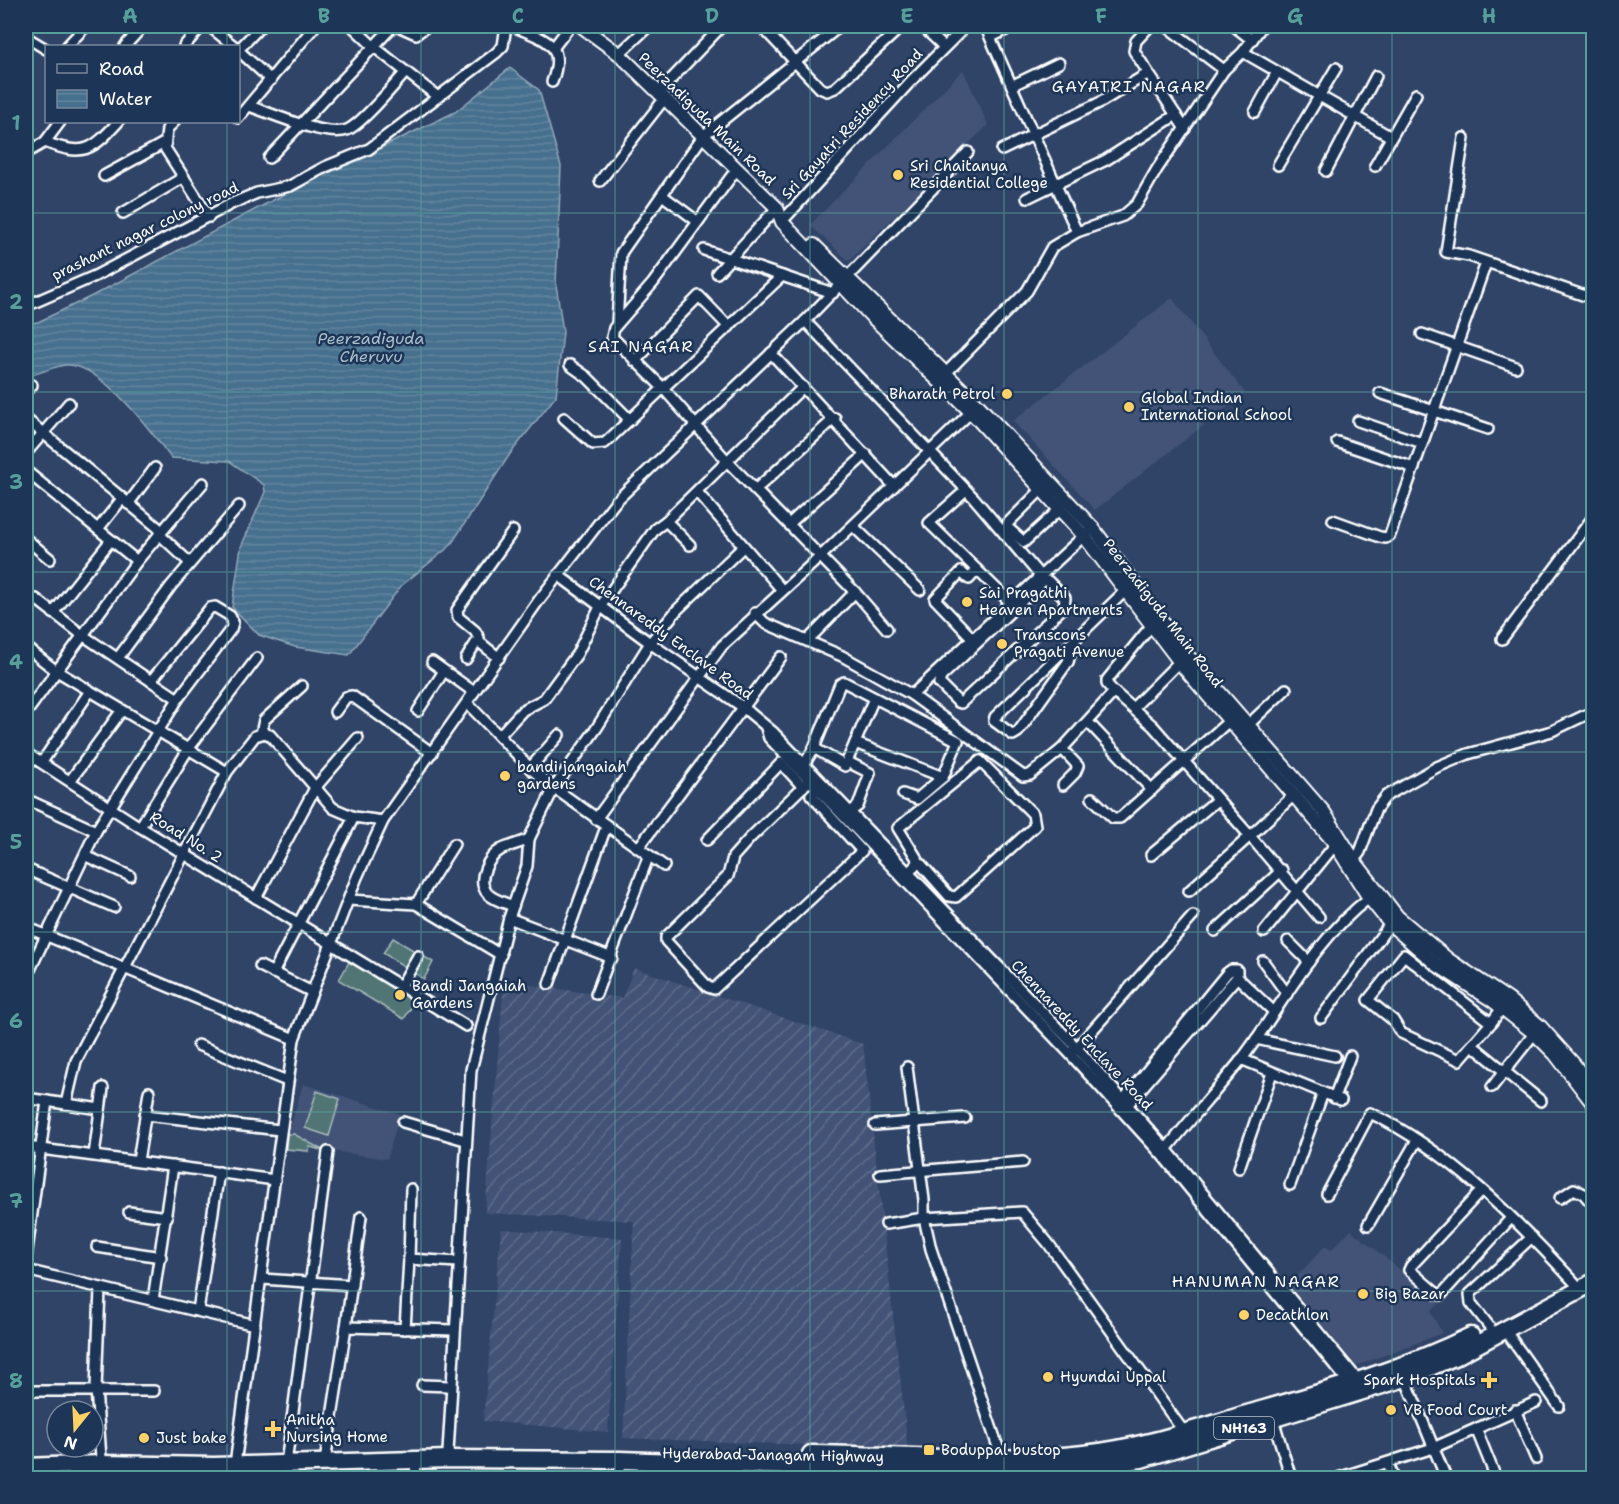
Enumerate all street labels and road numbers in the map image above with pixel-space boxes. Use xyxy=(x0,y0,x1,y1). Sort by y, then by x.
street label: Sri Gayatri Residency Road xyxy=(777,44,927,204)
street label: Peerzadiguda Main Road xyxy=(634,48,780,190)
street label: prashant nagar colony road xyxy=(48,177,242,285)
street label: Peerzadiguda Main Road xyxy=(1099,534,1228,692)
street label: Chennareddy Enclave Road xyxy=(585,571,758,705)
street label: Road No. 2 xyxy=(146,807,226,867)
street label: Chennareddy Enclave Road xyxy=(1007,955,1157,1115)
road number: NH163 xyxy=(1214,1417,1274,1439)
street label: Hyderabad-Janagam Highway xyxy=(662,1443,884,1467)

